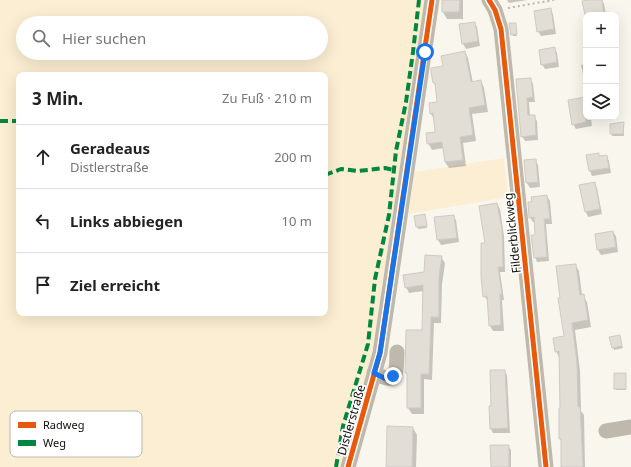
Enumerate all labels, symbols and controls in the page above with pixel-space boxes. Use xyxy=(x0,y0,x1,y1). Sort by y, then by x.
map controls xyxy=(583,12,619,120)
button: + xyxy=(583,12,619,48)
search box xyxy=(16,16,328,60)
icon: search xyxy=(30,27,52,49)
text: Hier suchen xyxy=(62,28,146,48)
route start xyxy=(416,43,434,61)
button: − xyxy=(583,48,619,84)
button: layers xyxy=(583,84,619,120)
text: 3 Min. xyxy=(32,87,83,110)
text: Zu Fuß · 210 m xyxy=(222,89,312,107)
text: Geradeaus xyxy=(70,138,150,158)
icon: ahead xyxy=(32,146,54,168)
text: 200 m xyxy=(274,148,312,166)
text: Distlerstraße xyxy=(70,158,149,176)
street label: Filderblickweg xyxy=(499,192,525,274)
icon: left xyxy=(32,210,54,232)
text: Links abbiegen xyxy=(70,211,183,231)
text: 10 m xyxy=(282,212,312,230)
icon: arrive xyxy=(32,274,54,296)
text: Ziel erreicht xyxy=(70,275,160,295)
route end xyxy=(384,367,402,385)
street label: Distlerstraße xyxy=(333,383,369,457)
legend xyxy=(10,411,142,457)
text: Radweg xyxy=(43,417,84,432)
text: Weg xyxy=(43,435,66,450)

